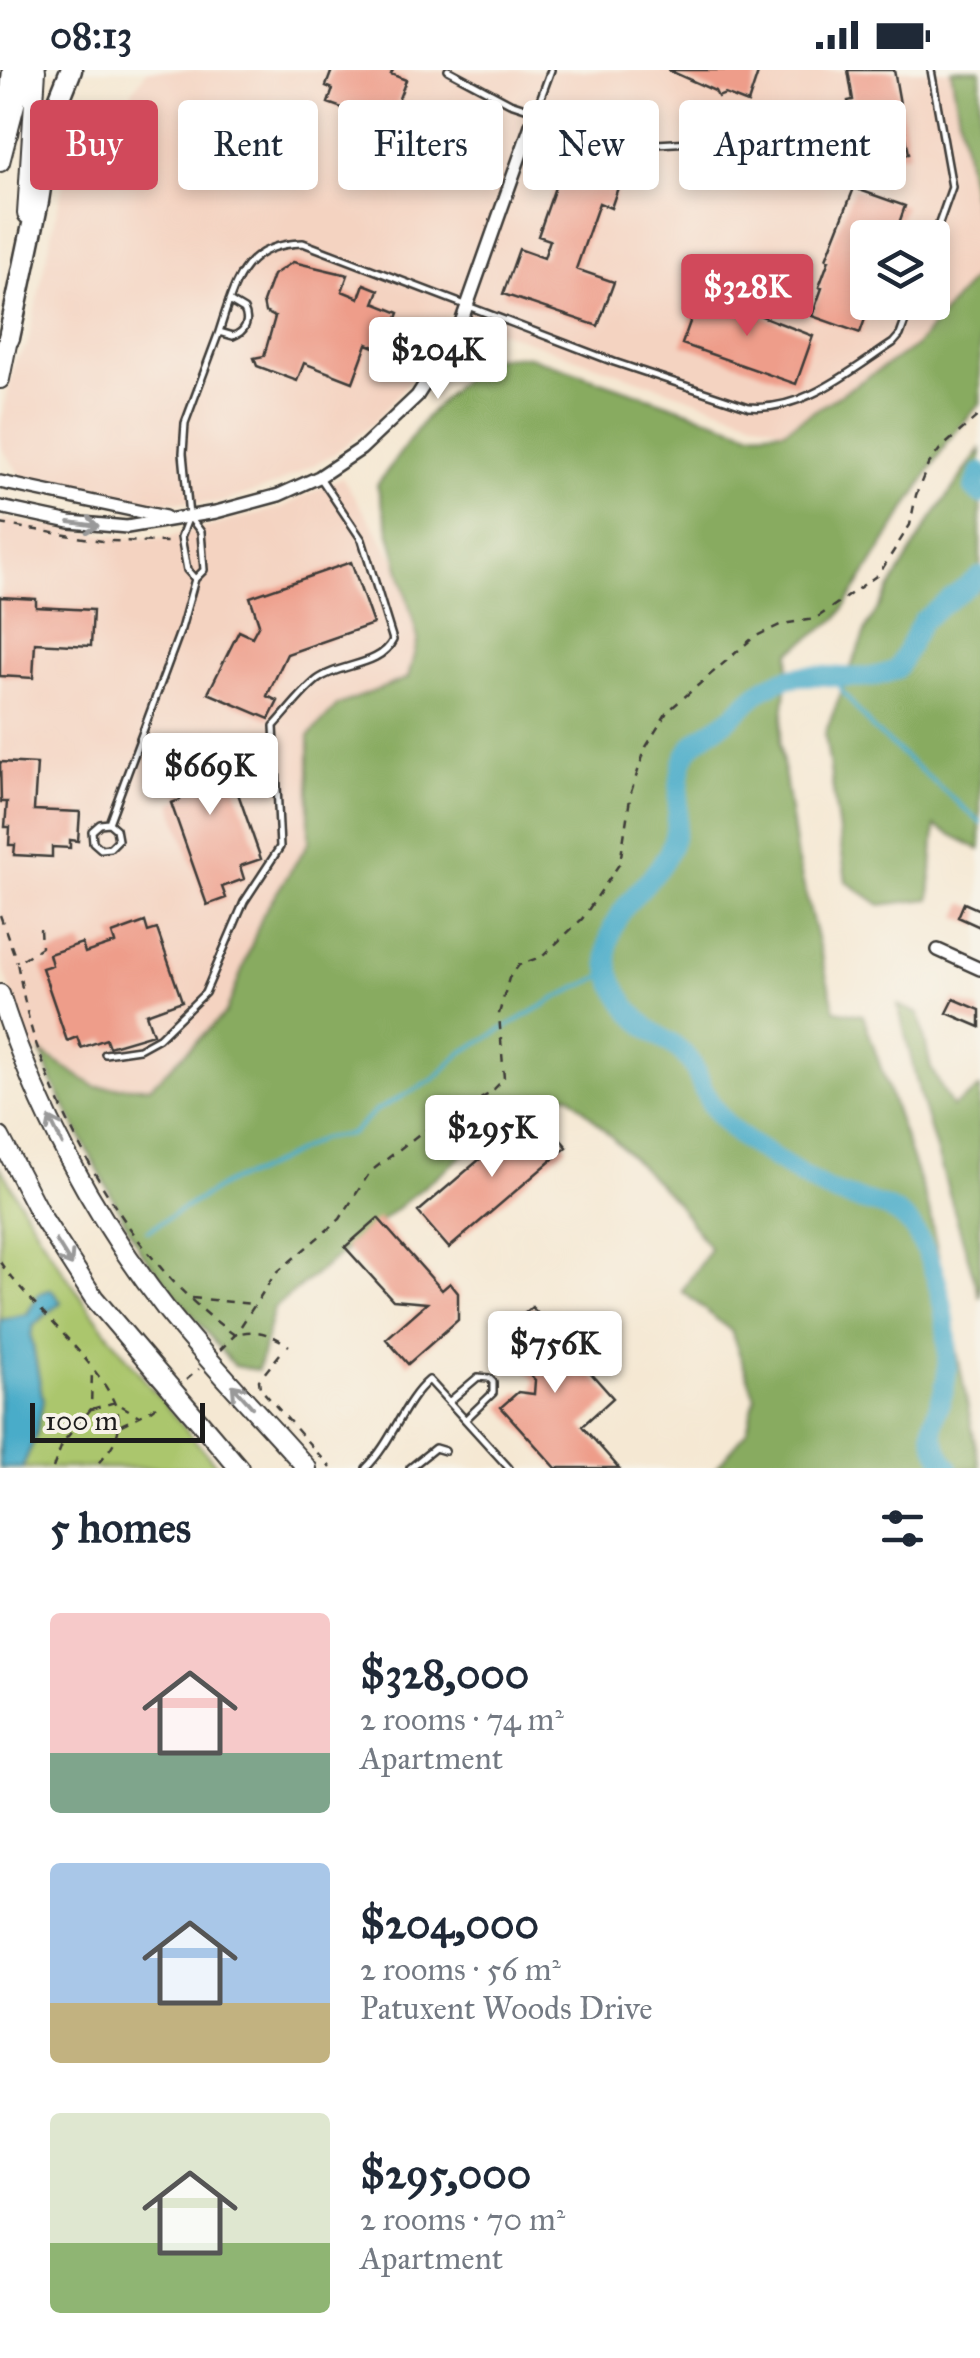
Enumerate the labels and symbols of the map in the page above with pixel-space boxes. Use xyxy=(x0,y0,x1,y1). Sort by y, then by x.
pin: $328K xyxy=(677,254,817,339)
pin: $204K xyxy=(368,317,508,402)
one-way arrow xyxy=(67,515,100,533)
pin: $669K xyxy=(140,733,280,818)
pin: $295K xyxy=(422,1095,562,1180)
one-way arrow xyxy=(45,1116,64,1146)
one-way arrow xyxy=(54,1238,75,1266)
pin: $756K xyxy=(485,1311,625,1396)
one-way arrow xyxy=(231,1384,254,1409)
scale bar xyxy=(30,1398,205,1442)

